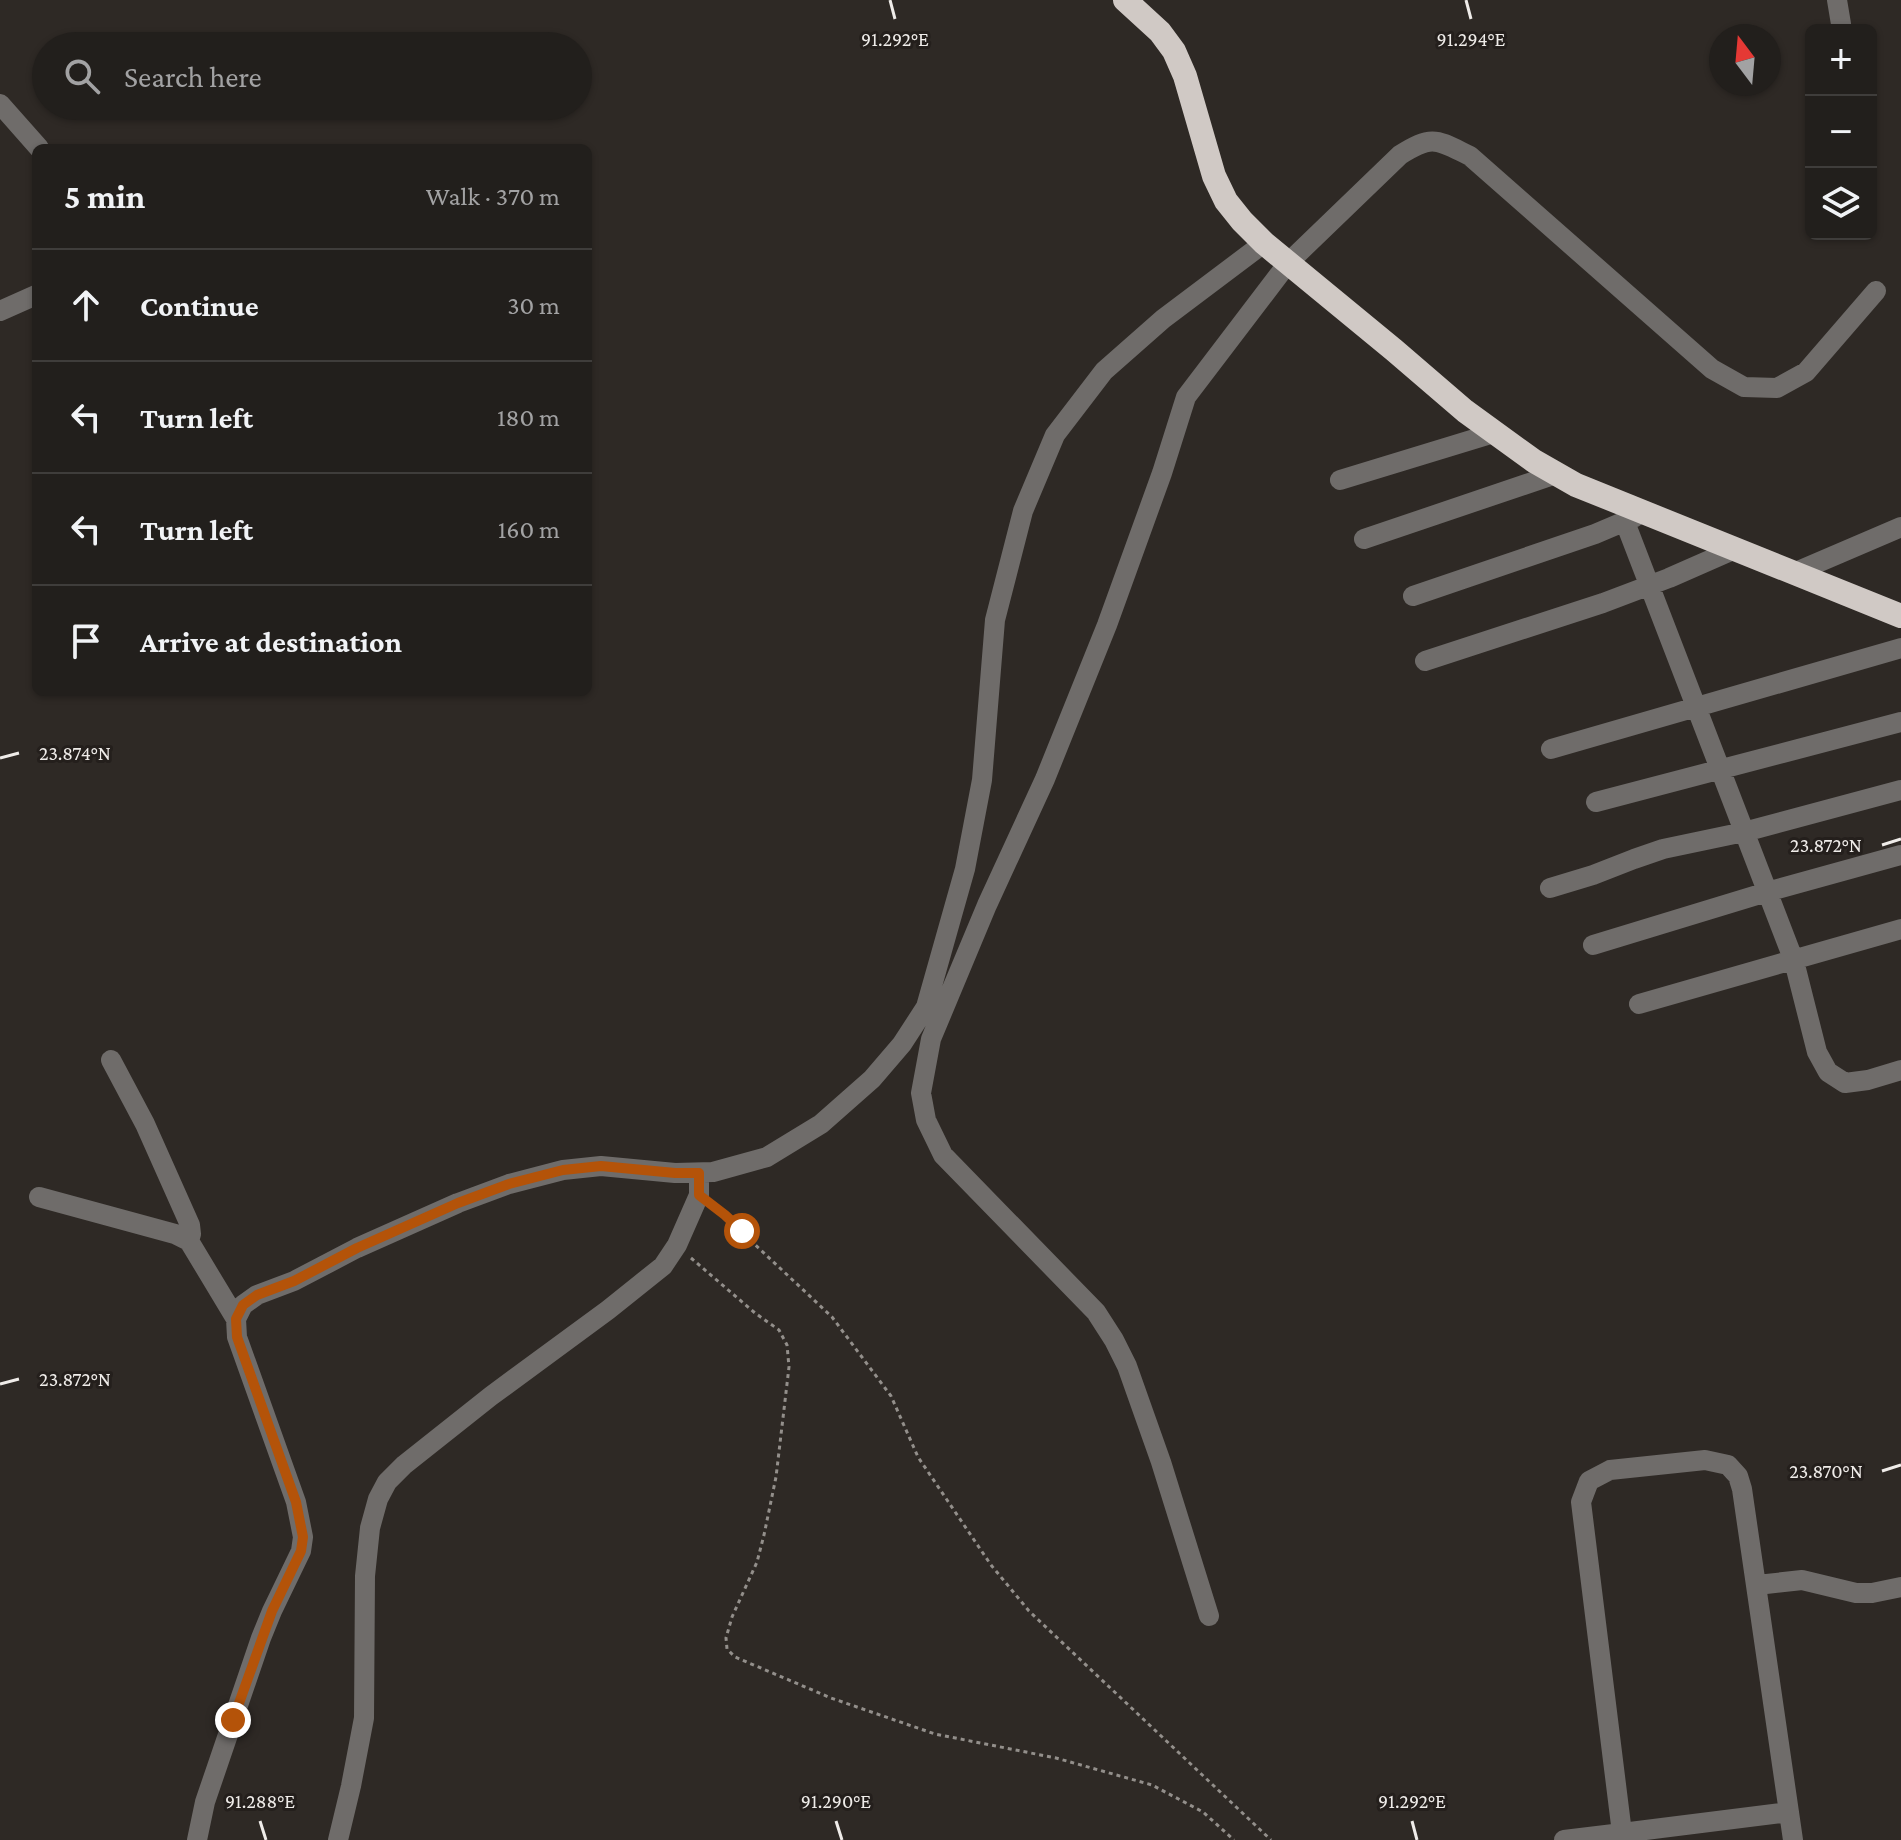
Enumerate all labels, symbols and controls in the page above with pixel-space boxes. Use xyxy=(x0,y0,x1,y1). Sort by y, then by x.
north arrow xyxy=(1709,24,1781,96)
map controls xyxy=(1805,24,1877,240)
button: + xyxy=(1805,24,1877,96)
text: 91.292°E xyxy=(861,28,929,50)
text: 91.294°E xyxy=(1437,28,1506,50)
search box xyxy=(32,32,592,120)
icon: search xyxy=(60,54,104,98)
text: Search here xyxy=(124,60,262,93)
button: − xyxy=(1805,96,1877,168)
button: layers xyxy=(1805,168,1877,240)
text: 5 min xyxy=(64,178,145,215)
text: Walk · 370 m xyxy=(426,182,560,211)
icon: ahead xyxy=(64,283,108,327)
text: Continue xyxy=(140,289,259,322)
text: 30 m xyxy=(507,291,560,320)
icon: left xyxy=(64,395,108,439)
text: Turn left xyxy=(140,401,253,434)
text: 180 m xyxy=(497,403,560,432)
icon: left xyxy=(64,507,108,551)
text: Turn left xyxy=(140,513,253,546)
text: 160 m xyxy=(498,515,560,544)
icon: arrive xyxy=(64,619,108,663)
text: Arrive at destination xyxy=(140,625,402,658)
text: 23.874°N xyxy=(39,742,111,764)
text: 23.872°N xyxy=(1790,834,1862,856)
route start xyxy=(724,1213,760,1249)
text: 23.872°N xyxy=(39,1368,111,1390)
text: 23.870°N xyxy=(1789,1460,1863,1482)
route end xyxy=(215,1702,251,1738)
text: 91.288°E xyxy=(225,1790,295,1812)
text: 91.290°E xyxy=(801,1790,871,1812)
text: 91.292°E xyxy=(1378,1790,1446,1812)

